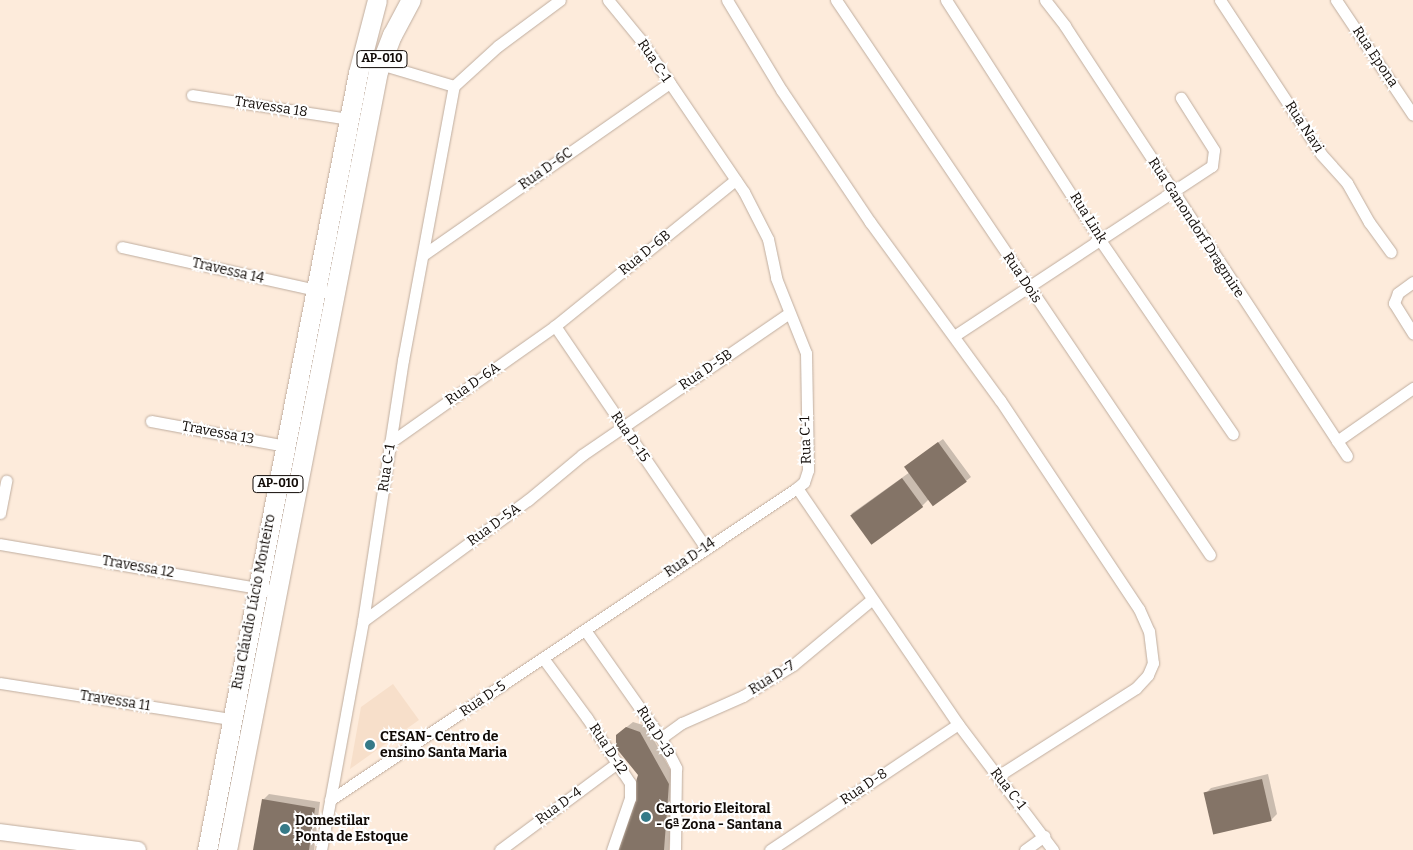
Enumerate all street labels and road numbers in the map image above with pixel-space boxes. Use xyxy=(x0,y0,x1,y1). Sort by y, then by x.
street label: Rua Epona xyxy=(1349,23,1401,91)
street label: Rua C-1 xyxy=(634,36,674,86)
road number: AP-010 xyxy=(356,50,408,68)
street label: Travessa 18 xyxy=(233,93,309,121)
street label: Rua Navi xyxy=(1281,98,1327,156)
street label: Rua D-6C xyxy=(516,144,576,194)
street label: Rua Ganondorf Dragmire xyxy=(1144,155,1248,301)
street label: Rua Link xyxy=(1066,190,1110,246)
street label: Rua D-6B xyxy=(616,227,674,279)
street label: Rua Dois xyxy=(999,250,1045,306)
street label: Travessa 14 xyxy=(190,255,266,287)
street label: Rua D-5B xyxy=(676,346,736,394)
street label: Rua D-6A xyxy=(442,359,504,409)
street label: Rua D-15 xyxy=(607,409,653,465)
street label: Rua C-1 xyxy=(797,416,815,464)
street label: Travessa 13 xyxy=(180,418,256,448)
street label: Rua C-1 xyxy=(375,443,399,493)
road number: AP-010 xyxy=(252,474,304,494)
street label: Rua D-5A xyxy=(464,500,524,550)
street label: Rua Cláudio Lúcio Monteiro xyxy=(229,513,279,691)
street label: Rua D-14 xyxy=(661,535,719,581)
street label: Travessa 12 xyxy=(101,552,175,582)
street label: Rua D-7 xyxy=(746,657,798,699)
street label: Rua D-5 xyxy=(457,678,509,720)
street label: Travessa 11 xyxy=(79,687,151,715)
street label: Rua D-13 xyxy=(633,703,677,761)
street label: Rua D-12 xyxy=(585,720,631,778)
street label: Rua D-8 xyxy=(837,765,891,809)
street label: Rua C-1 xyxy=(987,765,1029,813)
street label: Rua D-4 xyxy=(533,784,585,828)

